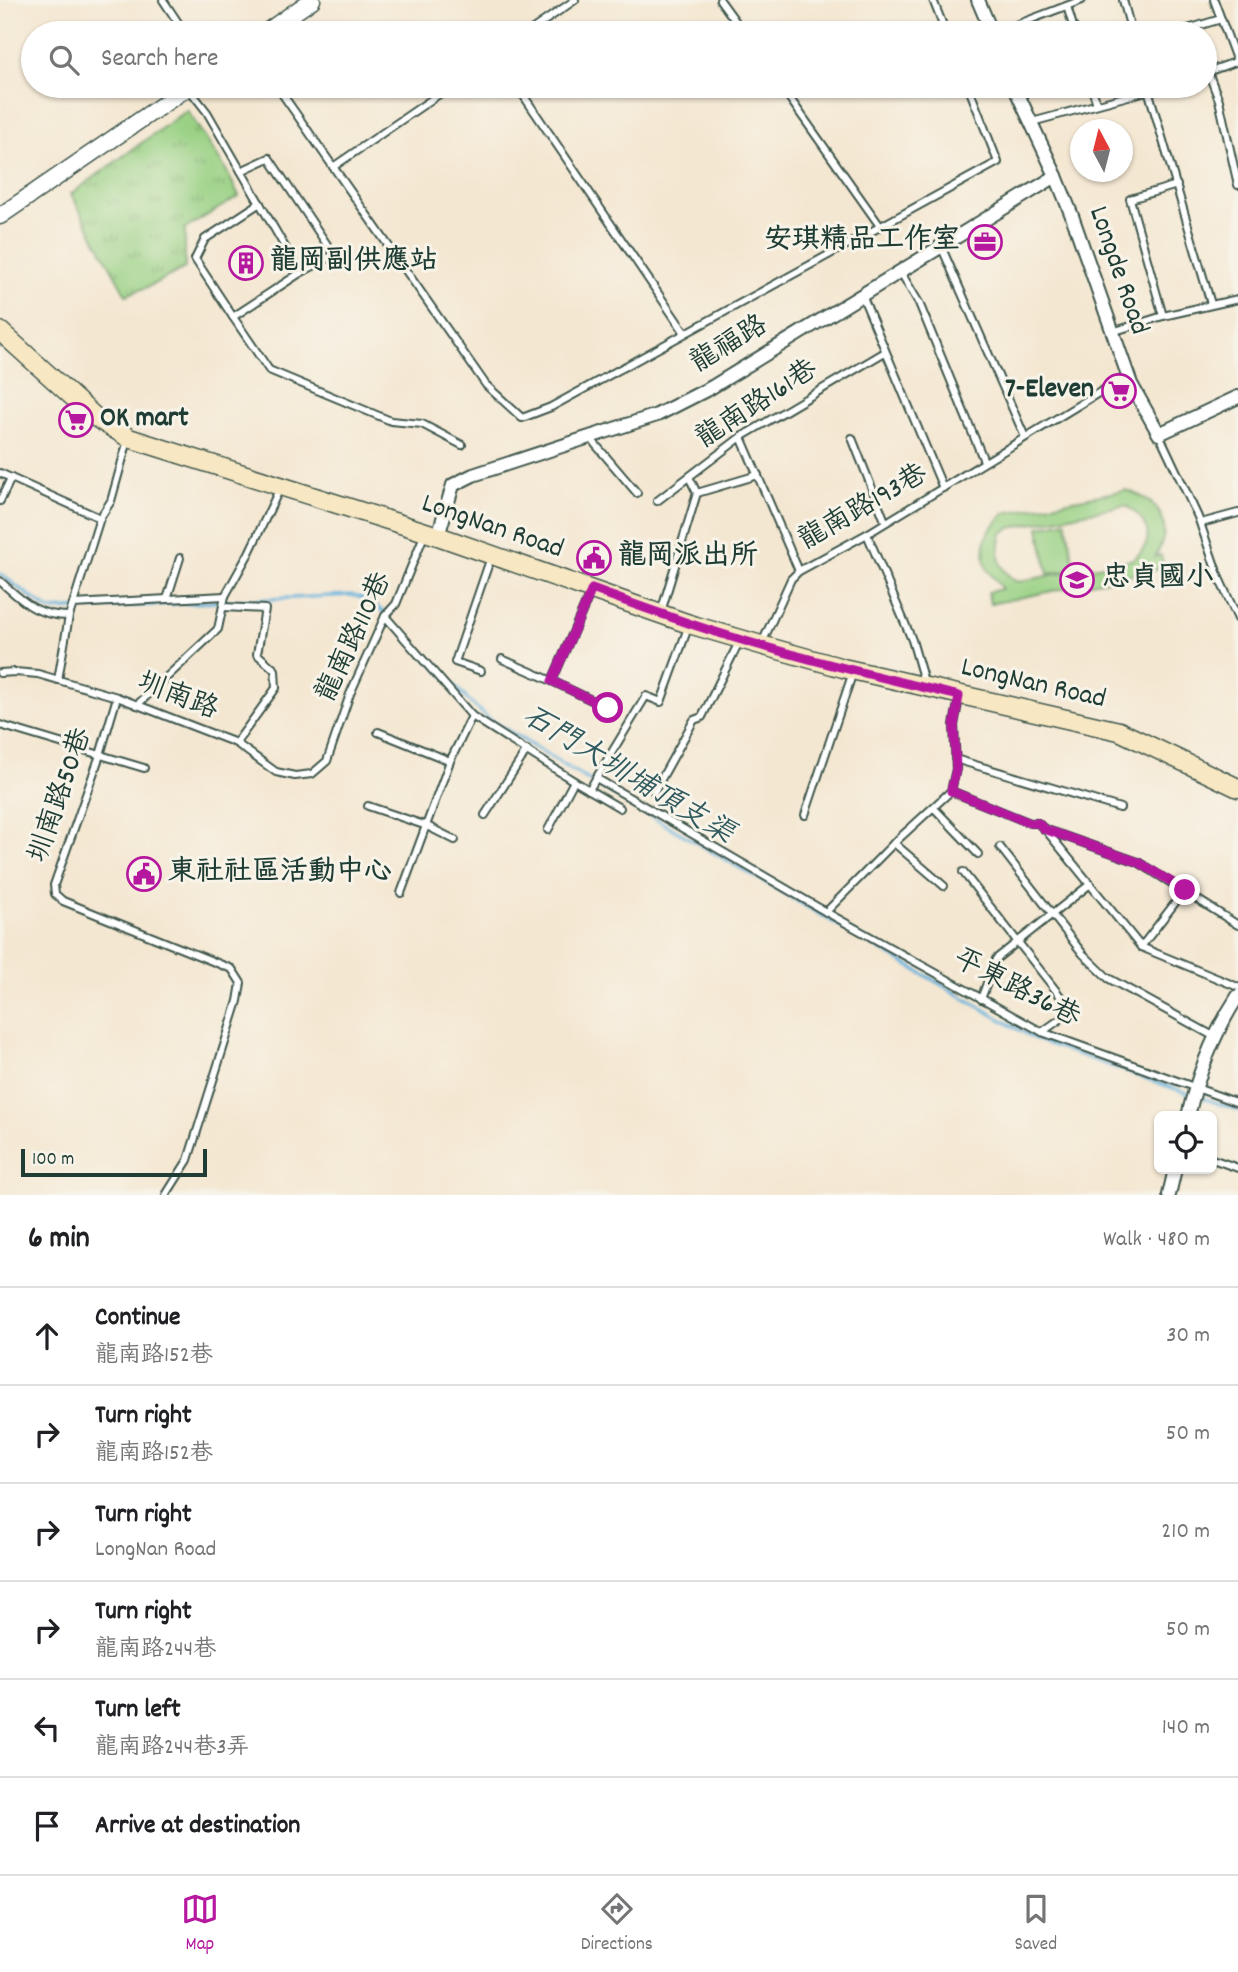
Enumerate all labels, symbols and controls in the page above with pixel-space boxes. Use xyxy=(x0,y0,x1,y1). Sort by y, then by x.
search box xyxy=(21,21,1217,98)
icon: search xyxy=(45,41,83,79)
text: Search here xyxy=(101,41,219,78)
north arrow xyxy=(1070,119,1133,182)
street label: Longde Road xyxy=(1076,201,1158,341)
place label: 安琪精品工作室 xyxy=(764,222,960,262)
office icon: 安琪精品工作室 xyxy=(966,223,1004,261)
place label: 龍岡副供應站 xyxy=(270,243,438,283)
building icon: 龍岡副供應站 xyxy=(227,244,265,282)
street label: 龍福路 xyxy=(684,307,776,385)
street label: 龍南路161巷 xyxy=(689,351,828,460)
place label: 7-Eleven xyxy=(1005,371,1094,411)
supermarket icon: 7-Eleven xyxy=(1100,372,1138,410)
place label: OK mart xyxy=(100,400,189,440)
supermarket icon: OK mart xyxy=(57,401,95,439)
street label: 龍南路193巷 xyxy=(792,455,937,562)
street label: LongNan Road xyxy=(416,485,568,571)
place label: 龍岡派出所 xyxy=(618,538,758,578)
public building icon: 龍岡派出所 xyxy=(575,539,613,577)
place label: 忠貞國小 xyxy=(1102,560,1214,600)
school or university icon: 忠貞國小 xyxy=(1058,561,1096,599)
street label: 龍南路110巷 xyxy=(308,565,404,710)
street label: LongNan Road xyxy=(956,649,1110,721)
street label: 圳南路 xyxy=(131,664,223,732)
route start xyxy=(592,692,623,723)
water label: 石門大圳埔頂支渠 xyxy=(513,697,744,859)
street label: 圳南路50巷 xyxy=(20,722,104,869)
place label: 東社社區活動中心 xyxy=(168,854,392,894)
public building icon: 東社社區活動中心 xyxy=(125,855,163,893)
route end xyxy=(1169,874,1200,905)
street label: 平東路36巷 xyxy=(945,941,1088,1040)
map controls xyxy=(1154,1111,1217,1174)
button: locate xyxy=(1154,1111,1217,1174)
scale bar xyxy=(21,1146,206,1178)
text: 100 m xyxy=(32,1147,74,1174)
text: 6 min xyxy=(28,1219,90,1262)
text: Walk · 480 m xyxy=(1103,1224,1210,1257)
text: Continue xyxy=(95,1300,180,1337)
icon: ahead xyxy=(28,1317,66,1355)
text: 30 m xyxy=(1166,1320,1210,1353)
text: 龍南路152巷 xyxy=(95,1340,213,1373)
text: Turn right xyxy=(95,1398,192,1435)
icon: right xyxy=(28,1415,66,1453)
text: 50 m xyxy=(1166,1418,1210,1451)
text: 龍南路152巷 xyxy=(95,1438,213,1471)
text: Turn right xyxy=(95,1497,192,1534)
icon: right xyxy=(28,1513,66,1551)
text: 210 m xyxy=(1161,1516,1210,1549)
text: LongNan Road xyxy=(95,1534,216,1567)
text: Turn right xyxy=(95,1594,192,1631)
icon: right xyxy=(28,1611,66,1649)
text: 50 m xyxy=(1166,1614,1210,1647)
text: 龍南路244巷 xyxy=(95,1634,216,1667)
text: Turn left xyxy=(95,1692,181,1729)
icon: left xyxy=(28,1709,66,1747)
text: 140 m xyxy=(1162,1712,1210,1745)
text: 龍南路244巷3弄 xyxy=(95,1732,249,1765)
icon: arrive xyxy=(28,1807,66,1845)
text: Arrive at destination xyxy=(95,1808,300,1845)
tab: Map xyxy=(181,1890,219,1959)
tab: Directions xyxy=(581,1890,653,1959)
tab: Saved xyxy=(1015,1890,1057,1959)

